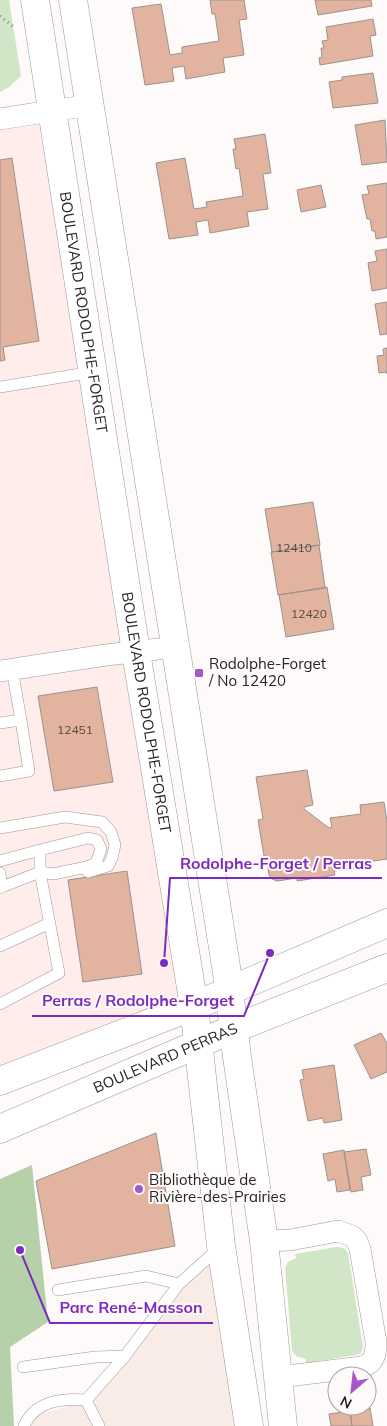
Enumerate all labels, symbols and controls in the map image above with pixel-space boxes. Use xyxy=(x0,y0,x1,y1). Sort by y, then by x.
street label: BOULEVARD RODOLPHE-FORGET xyxy=(56,190,112,434)
house number: 12410 xyxy=(276,540,312,555)
street label: BOULEVARD RODOLPHE-FORGET xyxy=(118,590,175,834)
house number: 12420 xyxy=(291,606,327,621)
place label: Rodolphe-Forget / No 12420 xyxy=(208,654,326,690)
marker: Rodolphe-Forget / No 12420 xyxy=(193,667,205,679)
house number: 12451 xyxy=(57,722,93,737)
callout: Rodolphe-Forget / Perras xyxy=(170,847,382,878)
text: Rodolphe-Forget / Perras xyxy=(180,853,372,873)
callout: Perras / Rodolphe-Forget xyxy=(32,985,244,1016)
text: Perras / Rodolphe-Forget xyxy=(42,990,234,1010)
street label: BOULEVARD PERRAS xyxy=(90,1018,240,1097)
place label: Bibliothèque de Rivière-des-Prairies xyxy=(149,1170,286,1206)
marker: Bibliothèque de Rivière-des-Prairies xyxy=(133,1183,145,1195)
callout: Parc René-Masson xyxy=(50,1292,213,1323)
text: Parc René-Masson xyxy=(59,1297,203,1317)
north arrow xyxy=(327,1366,377,1416)
text: N xyxy=(337,1392,355,1413)

